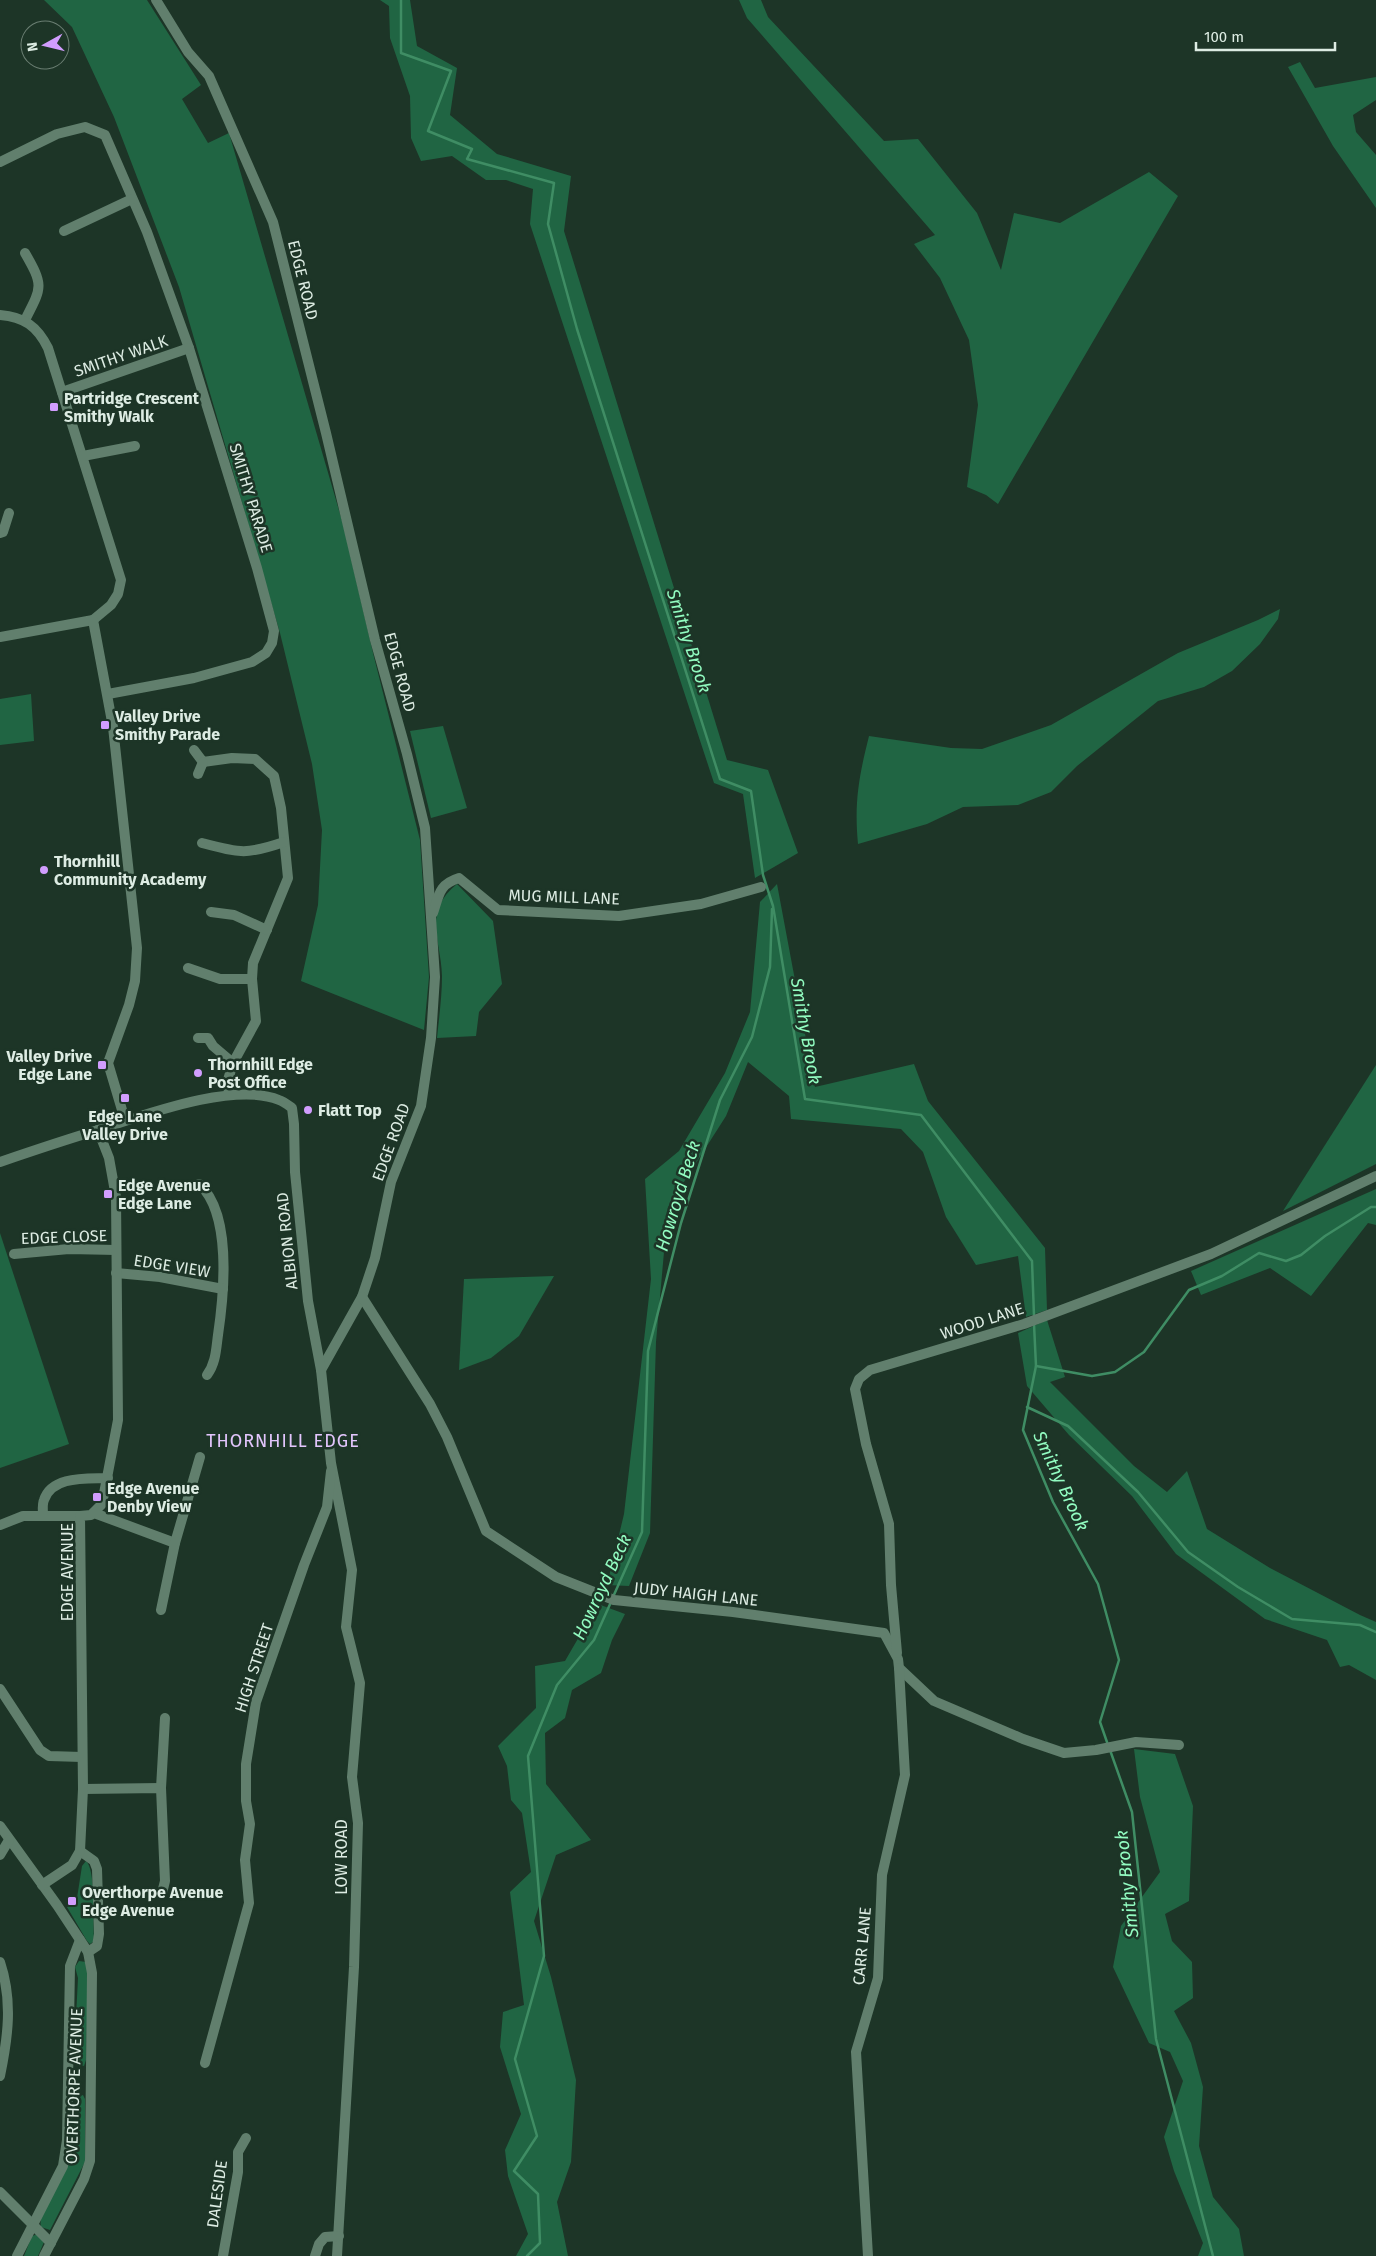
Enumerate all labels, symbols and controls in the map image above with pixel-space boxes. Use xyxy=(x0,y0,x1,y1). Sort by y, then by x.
north arrow xyxy=(20,20,70,70)
scale bar xyxy=(1196,20,1335,52)
text: 100 m xyxy=(1204,28,1244,46)
text: N xyxy=(24,41,42,53)
street label: EDGE ROAD xyxy=(284,238,322,322)
street label: SMITHY WALK xyxy=(72,331,171,381)
place label: Partridge Crescent Smithy Walk xyxy=(64,389,200,426)
marker: Partridge Crescent Smithy Walk xyxy=(48,401,60,413)
street label: SMITHY PARADE xyxy=(225,441,277,555)
water label: Smithy Brook xyxy=(662,585,716,696)
street label: EDGE ROAD xyxy=(380,630,420,714)
place label: Valley Drive Smithy Parade xyxy=(114,707,220,744)
marker: Valley Drive Smithy Parade xyxy=(99,719,111,731)
place label: Thornhill Community Academy xyxy=(54,852,207,889)
marker: Thornhill Community Academy xyxy=(38,864,50,876)
street label: MUG MILL LANE xyxy=(508,886,620,908)
water label: Smithy Brook xyxy=(786,975,826,1086)
place label: Valley Drive Edge Lane xyxy=(5,1047,92,1084)
place label: Thornhill Edge Post Office xyxy=(208,1055,313,1092)
marker: Valley Drive Edge Lane xyxy=(96,1059,108,1071)
marker: Thornhill Edge Post Office xyxy=(192,1067,204,1079)
marker: Edge Lane Valley Drive xyxy=(119,1092,131,1104)
street label: EDGE ROAD xyxy=(368,1100,414,1184)
place label: Flatt Top xyxy=(318,1101,382,1120)
marker: Flatt Top xyxy=(302,1104,314,1116)
place label: Edge Lane Valley Drive xyxy=(81,1107,168,1144)
water label: Howroyd Beck xyxy=(651,1138,705,1254)
place label: Edge Avenue Edge Lane xyxy=(118,1176,211,1213)
marker: Edge Avenue Edge Lane xyxy=(102,1188,114,1200)
street label: ALBION ROAD xyxy=(272,1191,302,1291)
street label: EDGE CLOSE xyxy=(21,1226,107,1248)
street label: EDGE VIEW xyxy=(132,1251,212,1281)
street label: WOOD LANE xyxy=(938,1299,1026,1343)
water label: Smithy Brook xyxy=(1028,1427,1094,1535)
district label: THORNHILL EDGE xyxy=(206,1430,360,1452)
place label: Edge Avenue Denby View xyxy=(107,1479,200,1516)
marker: Edge Avenue Denby View xyxy=(91,1491,103,1503)
street label: EDGE AVENUE xyxy=(58,1523,77,1621)
water label: Howroyd Beck xyxy=(568,1530,636,1643)
street label: JUDY HAIGH LANE xyxy=(633,1578,759,1610)
street label: HIGH STREET xyxy=(231,1620,278,1715)
street label: LOW ROAD xyxy=(332,1819,351,1895)
water label: Smithy Brook xyxy=(1110,1829,1144,1940)
place label: Overthorpe Avenue Edge Avenue xyxy=(82,1883,223,1920)
marker: Overthorpe Avenue Edge Avenue xyxy=(66,1895,78,1907)
street label: CARR LANE xyxy=(849,1906,875,1986)
street label: OVERTHORPE AVENUE xyxy=(62,2008,86,2164)
street label: DALESIDE xyxy=(203,2159,231,2229)

